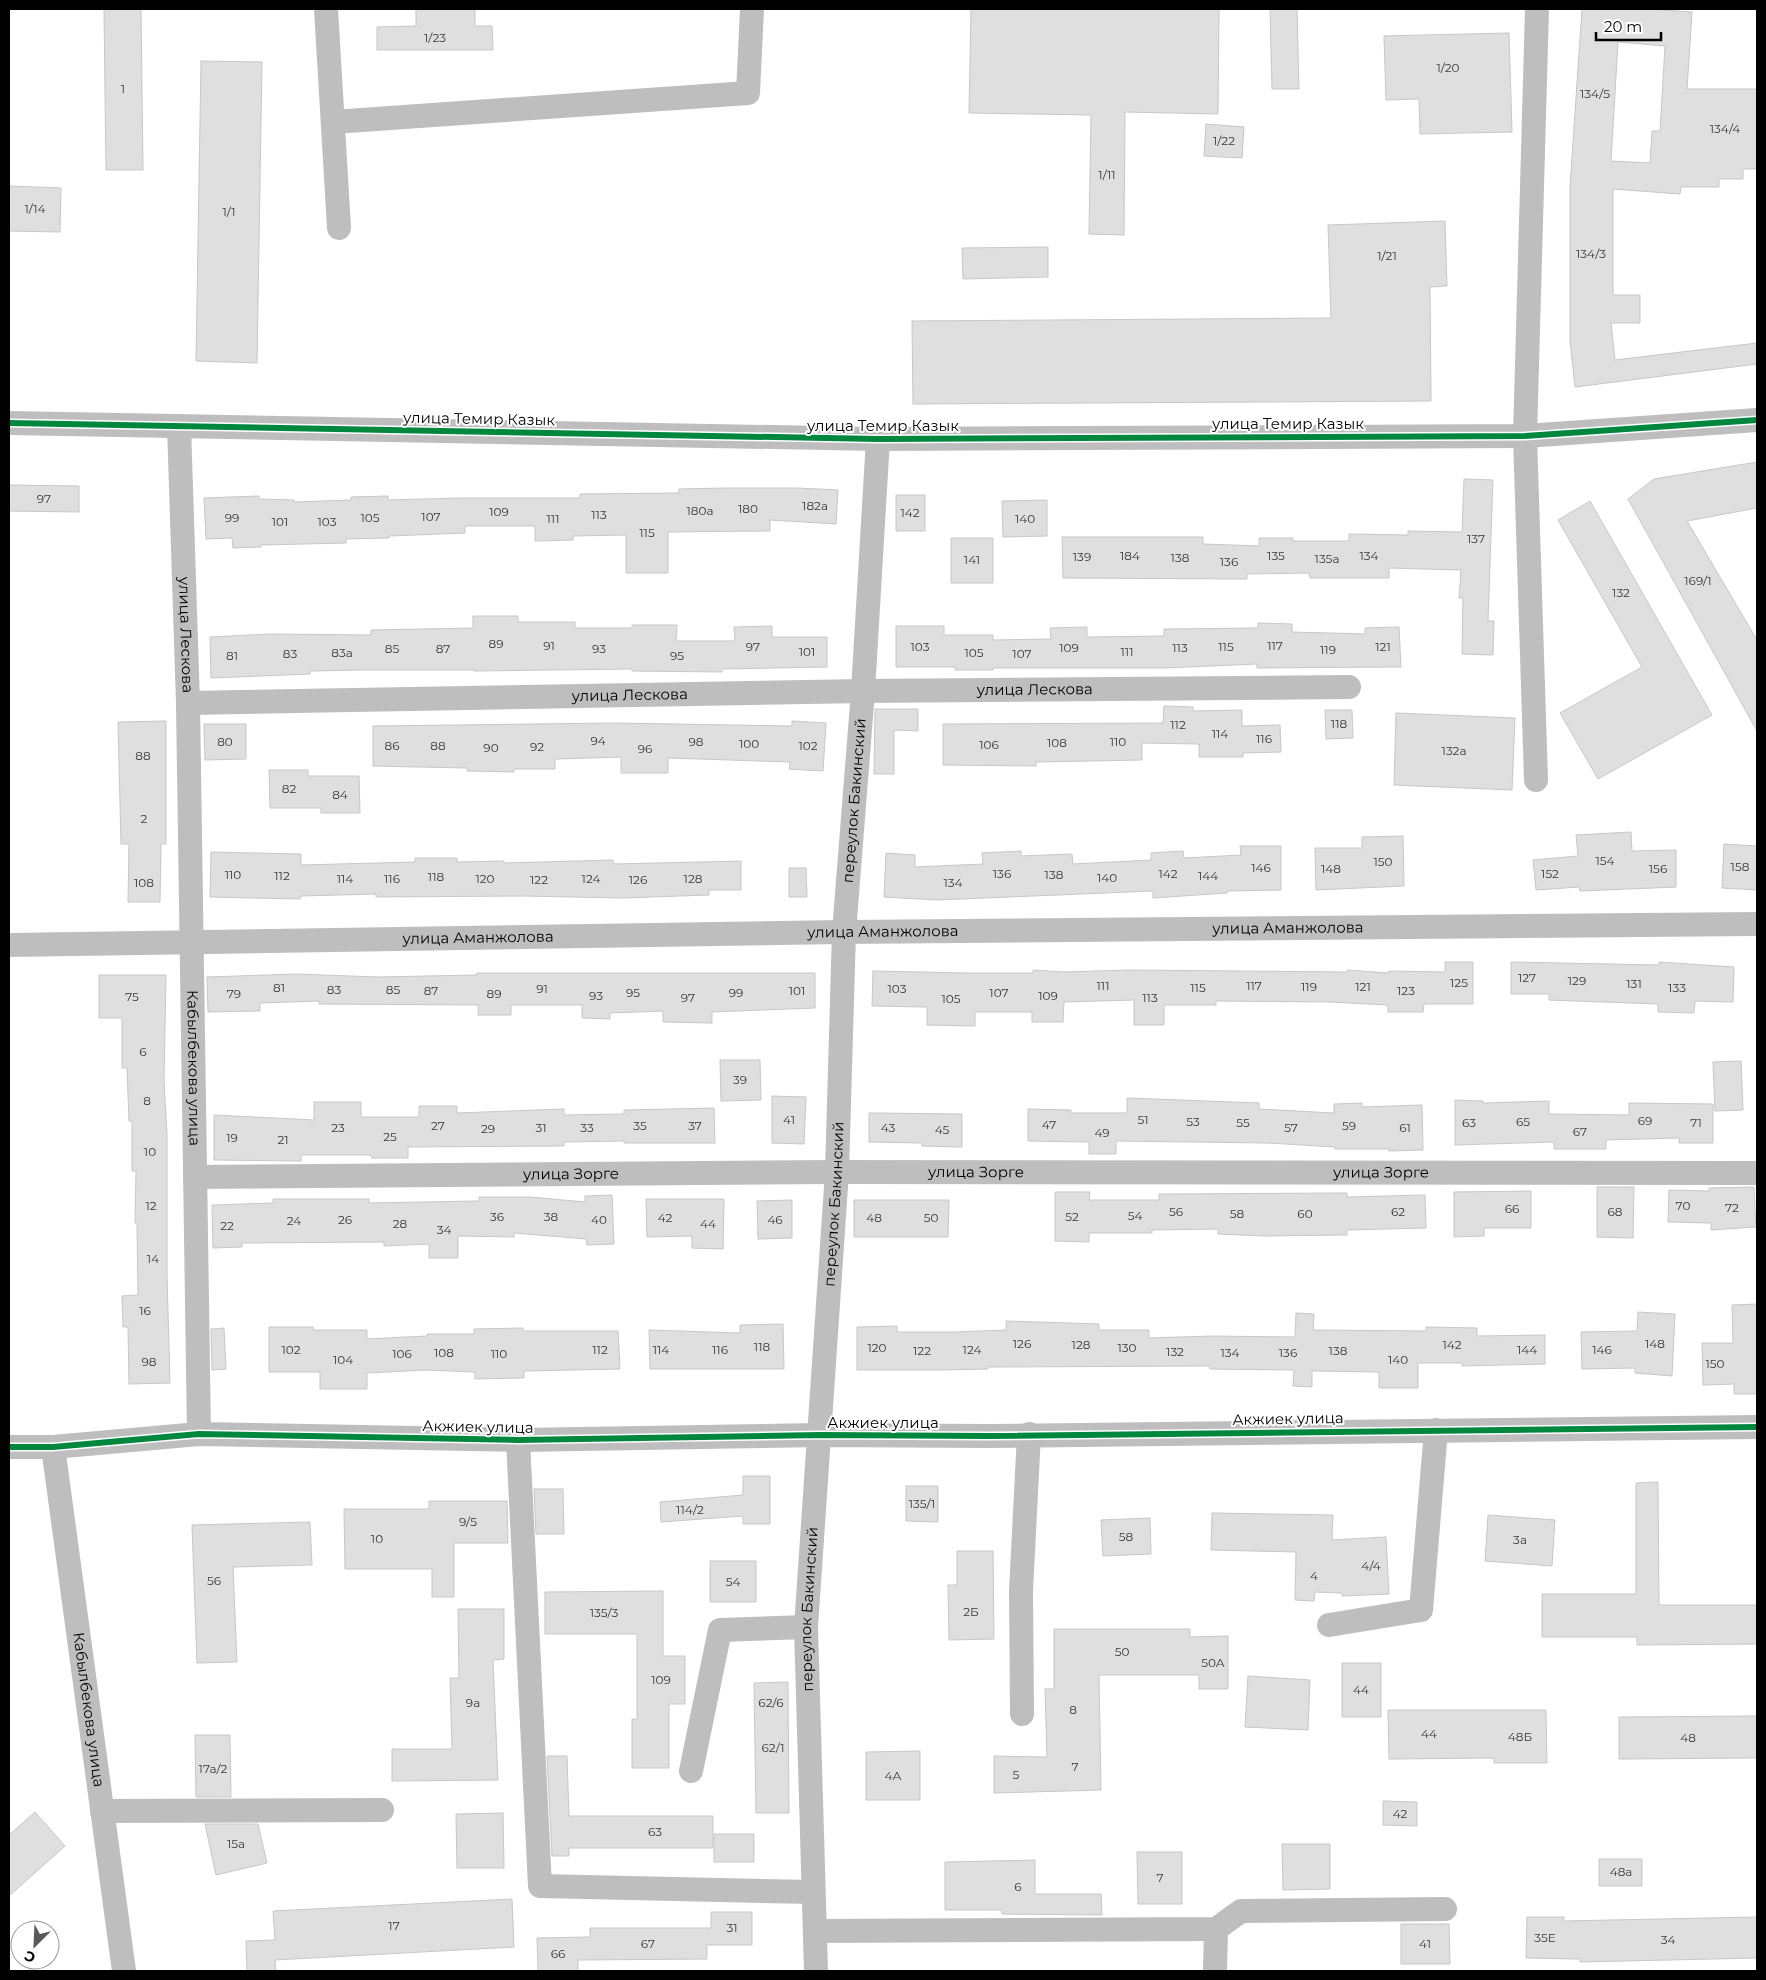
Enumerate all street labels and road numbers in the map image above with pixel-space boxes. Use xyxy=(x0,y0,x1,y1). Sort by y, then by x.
street label: улица Темир Казык xyxy=(402,408,555,429)
street label: улица Темир Казык xyxy=(1211,414,1364,433)
street label: улица Темир Казык xyxy=(806,416,959,435)
street label: улица Лескова xyxy=(175,575,198,693)
street label: улица Лескова xyxy=(976,679,1093,699)
street label: улица Лескова xyxy=(571,684,688,705)
street label: переулок Бакинский xyxy=(838,718,870,884)
street label: улица Аманжолова xyxy=(1211,917,1364,938)
street label: улица Аманжолова xyxy=(806,921,959,942)
street label: улица Аманжолова xyxy=(401,927,554,948)
street label: Кабылбекова улица xyxy=(183,990,205,1146)
street label: переулок Бакинский xyxy=(819,1121,847,1287)
street label: улица Зорге xyxy=(927,1162,1024,1181)
street label: улица Зорге xyxy=(1332,1163,1429,1182)
street label: улица Зорге xyxy=(522,1164,619,1183)
street label: Акжиек улица xyxy=(1232,1408,1344,1429)
street label: Акжиек улица xyxy=(827,1413,939,1432)
street label: Акжиек улица xyxy=(422,1416,534,1437)
street label: переулок Бакинский xyxy=(796,1526,822,1692)
street label: Кабылбекова улица xyxy=(69,1631,109,1788)

